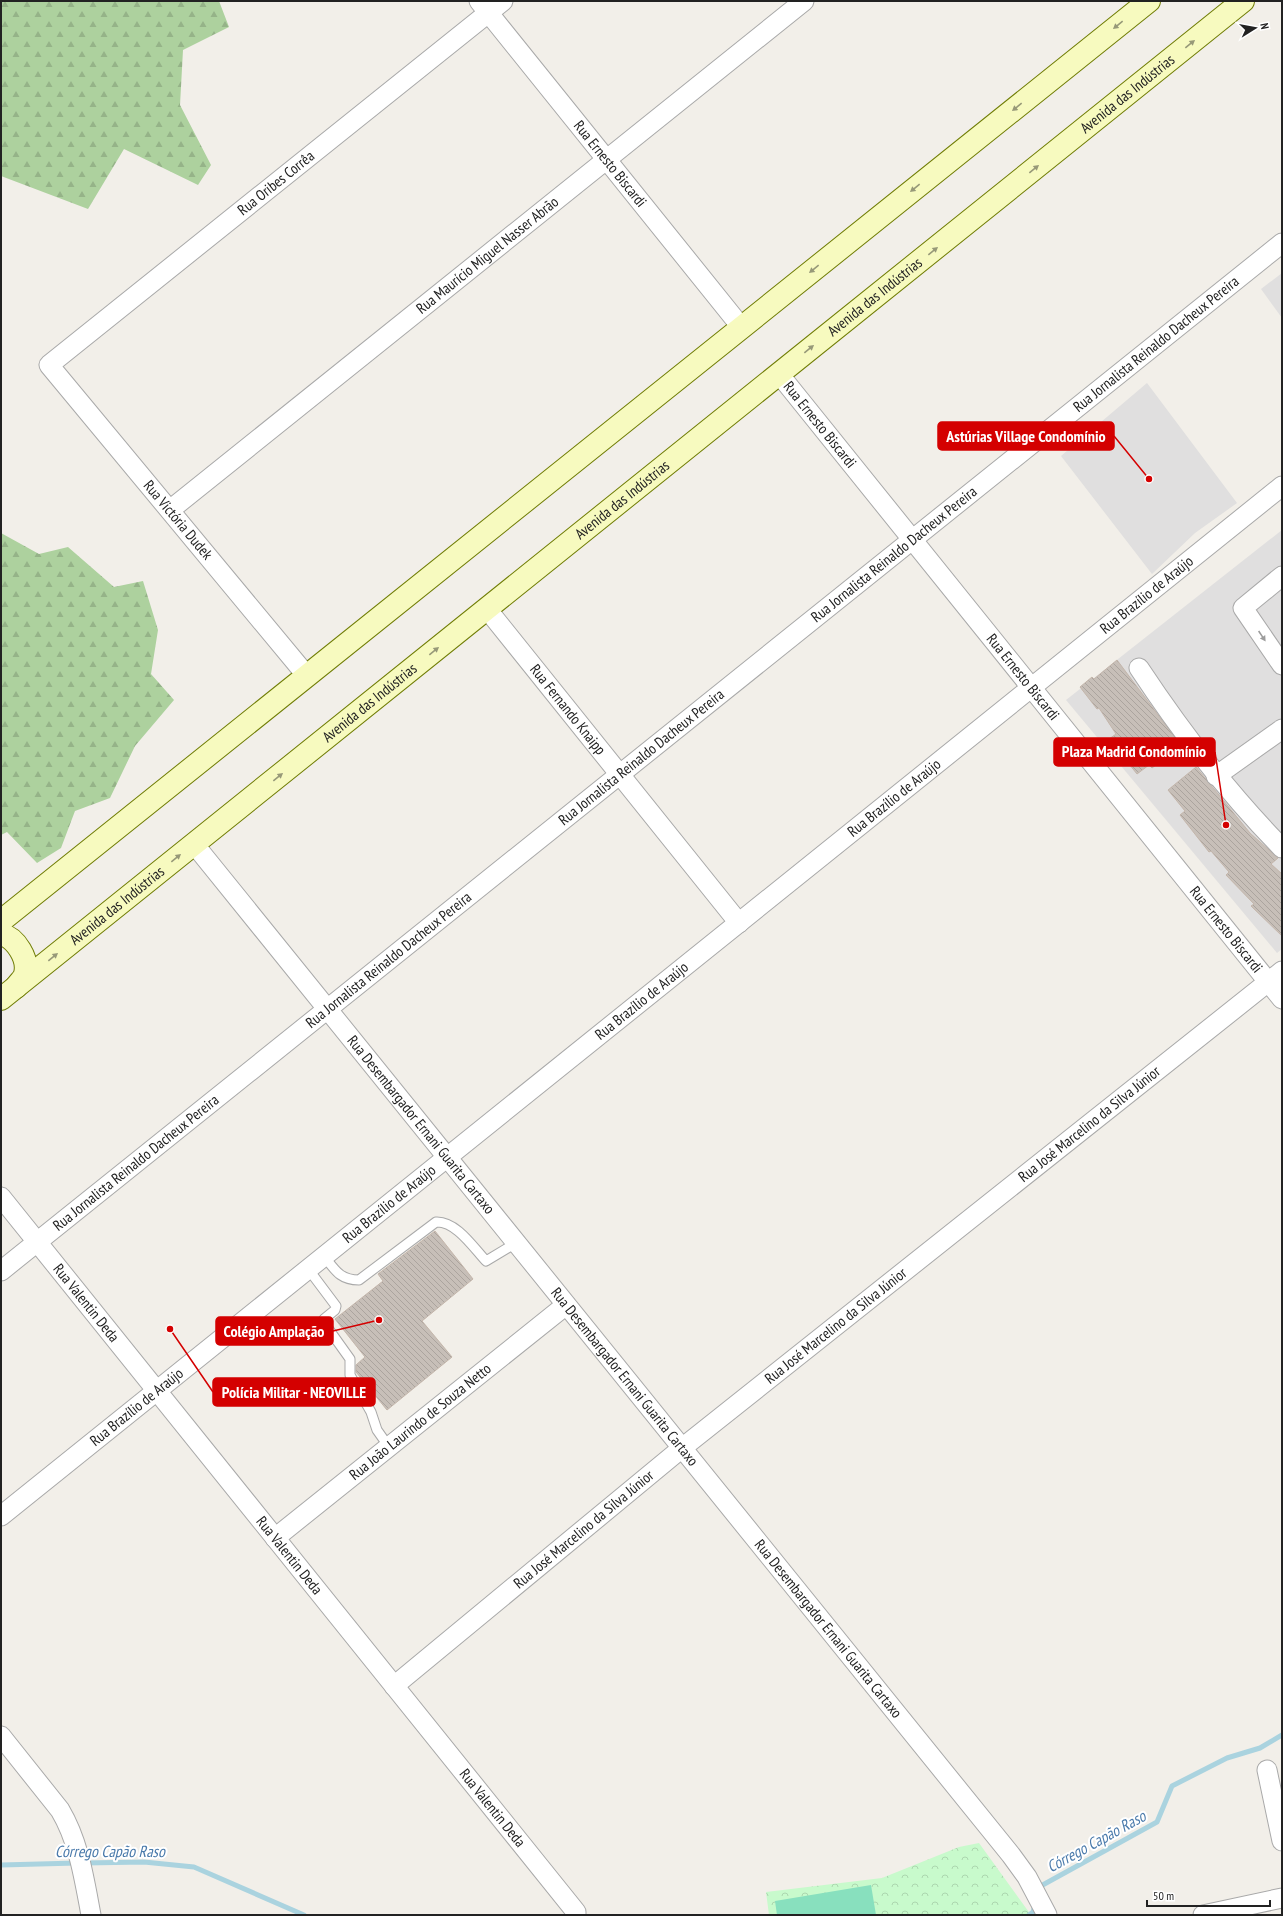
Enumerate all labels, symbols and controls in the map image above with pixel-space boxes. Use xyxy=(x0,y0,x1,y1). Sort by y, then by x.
north arrow xyxy=(1235,8,1275,48)
one-way arrow xyxy=(1113,21,1124,30)
text: N xyxy=(1257,22,1272,30)
one-way arrow xyxy=(1184,40,1195,48)
street label: Avenida das Indústrias xyxy=(1076,50,1178,137)
one-way arrow xyxy=(1011,102,1022,111)
street label: Rua Ernesto Biscardi xyxy=(570,116,651,211)
street label: Rua Oribes Corrêa xyxy=(233,146,318,219)
one-way arrow xyxy=(1028,165,1039,174)
one-way arrow xyxy=(910,184,921,192)
street label: Rua Maurício Miguel Nasser Abrão xyxy=(412,192,562,318)
one-way arrow xyxy=(927,246,938,255)
street label: Avenida das Indústrias xyxy=(823,253,926,340)
one-way arrow xyxy=(809,265,820,274)
street label: Rua Jornalista Reinaldo Dacheux Pereira xyxy=(1069,271,1242,416)
one-way arrow xyxy=(804,345,815,354)
street label: Rua Ernesto Biscardi xyxy=(780,377,861,471)
callout: Astúrias Village Condomínio xyxy=(938,422,1114,450)
text: Astúrias Village Condomínio xyxy=(945,426,1106,446)
street label: Avenida das Indústrias xyxy=(571,456,673,543)
street label: Rua Victória Dudek xyxy=(140,476,217,563)
street label: Rua Jornalista Reinaldo Dacheux Pereira xyxy=(807,482,980,626)
street label: Rua Brazílio de Araújo xyxy=(1096,551,1197,638)
street label: Rua Ernesto Biscardi xyxy=(983,630,1064,724)
one-way arrow xyxy=(1258,631,1266,641)
one-way arrow xyxy=(428,647,439,656)
street label: Avenida das Indústrias xyxy=(318,659,420,746)
street label: Rua Fernando Knaipp xyxy=(526,660,610,758)
street label: Rua Jornalista Reinaldo Dacheux Pereira xyxy=(554,685,728,829)
callout: Plaza Madrid Condomínio xyxy=(1054,738,1215,766)
text: Plaza Madrid Condomínio xyxy=(1062,741,1206,761)
street label: Rua Brazílio de Araújo xyxy=(843,754,944,841)
one-way arrow xyxy=(272,772,283,781)
one-way arrow xyxy=(171,854,182,862)
street label: Avenida das Indústrias xyxy=(66,862,168,949)
street label: Rua Ernesto Biscardi xyxy=(1186,882,1267,976)
street label: Rua Jornalista Reinaldo Dacheux Pereira xyxy=(302,887,475,1032)
one-way arrow xyxy=(48,953,59,961)
street label: Rua Brazílio de Araújo xyxy=(591,957,692,1044)
street label: Rua Desembargador Ernani Guarita Cartaxo xyxy=(343,1031,499,1218)
street label: Rua José Marcelino da Silva Júnior xyxy=(1014,1061,1165,1186)
street label: Rua Jornalista Reinaldo Dacheux Pereira xyxy=(49,1090,222,1235)
street label: Rua Brazílio de Araújo xyxy=(338,1160,439,1247)
street label: Rua Valentin Deda xyxy=(49,1260,124,1346)
street label: Rua José Marcelino da Silva Júnior xyxy=(761,1263,911,1388)
street label: Rua Desembargador Ernani Guarita Cartaxo xyxy=(547,1283,703,1470)
callout: Colégio Amplação xyxy=(216,1317,333,1345)
text: Colégio Amplação xyxy=(224,1321,324,1341)
street label: Rua João Laurindo de Souza Netto xyxy=(345,1359,495,1484)
street label: Rua Brazílio de Araújo xyxy=(86,1363,187,1450)
callout: Polícia Militar - NEOVILLE xyxy=(213,1378,375,1406)
text: Polícia Militar - NEOVILLE xyxy=(222,1382,366,1402)
street label: Rua José Marcelino da Silva Júnior xyxy=(509,1465,658,1592)
street label: Rua Valentin Deda xyxy=(252,1512,327,1598)
street label: Rua Desembargador Ernani Guarita Cartaxo xyxy=(751,1535,906,1722)
street label: Rua Valentin Deda xyxy=(456,1765,530,1851)
water label: Córrego Capão Raso xyxy=(1043,1805,1150,1876)
water label: Córrego Capão Raso xyxy=(55,1841,166,1861)
scale bar xyxy=(1147,1882,1270,1908)
text: 50 m xyxy=(1153,1888,1174,1903)

